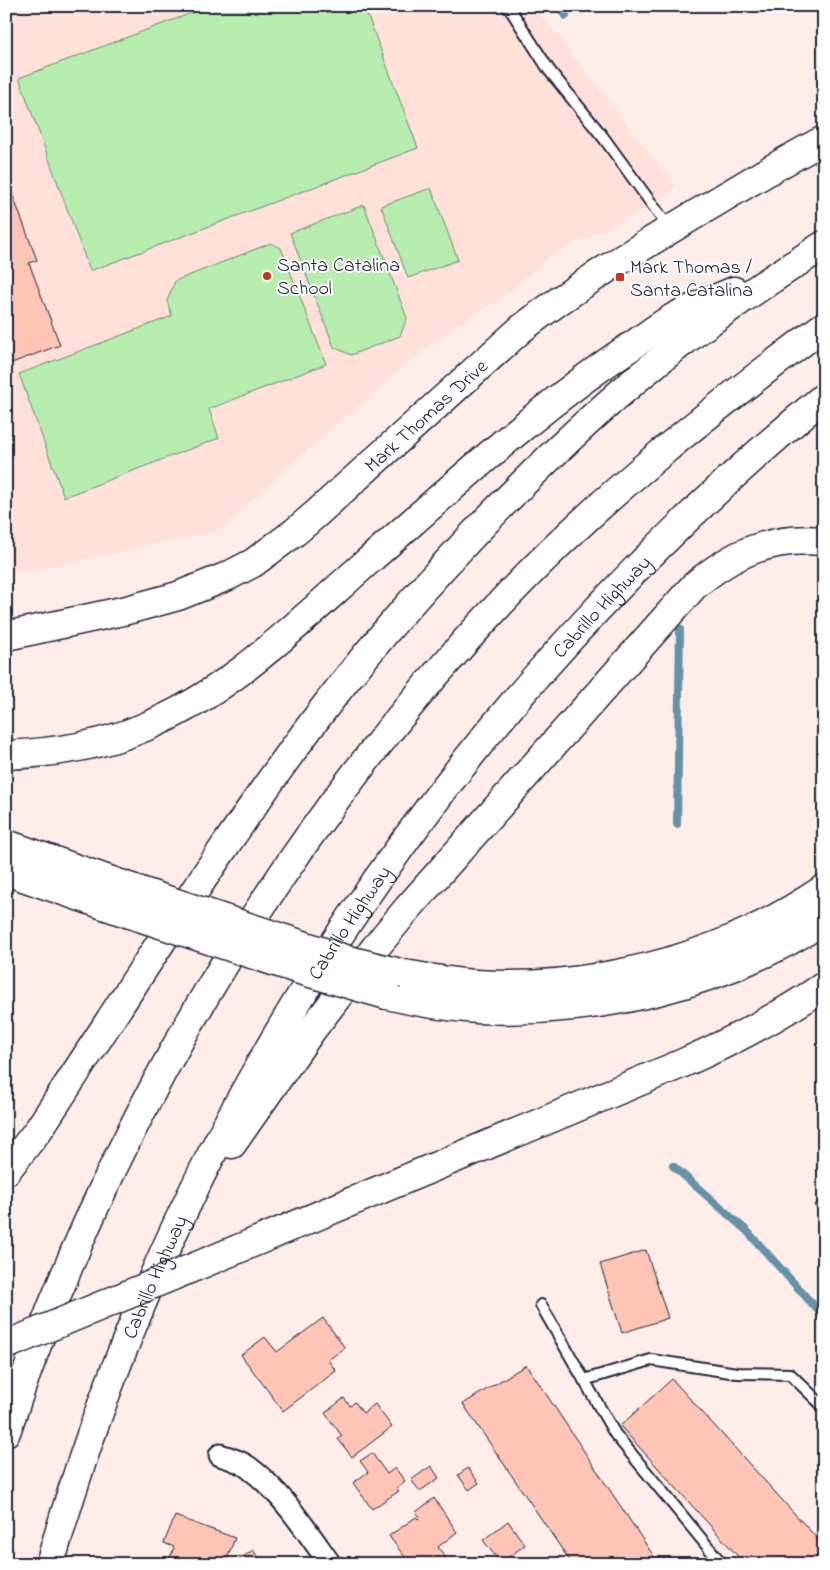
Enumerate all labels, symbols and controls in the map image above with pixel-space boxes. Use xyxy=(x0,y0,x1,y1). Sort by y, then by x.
place label: Santa Catalina School xyxy=(277,252,400,304)
place label: Mark Thomas / Santa Catalina xyxy=(630,254,753,306)
marker: Santa Catalina School xyxy=(261,270,273,282)
marker: Mark Thomas / Santa Catalina xyxy=(614,271,626,283)
street label: Mark Thomas Drive xyxy=(359,353,495,481)
street label: Cabrillo Highway xyxy=(547,550,659,666)
street label: Cabrillo Highway xyxy=(302,860,400,986)
street label: Cabrillo Highway xyxy=(117,1211,196,1344)

